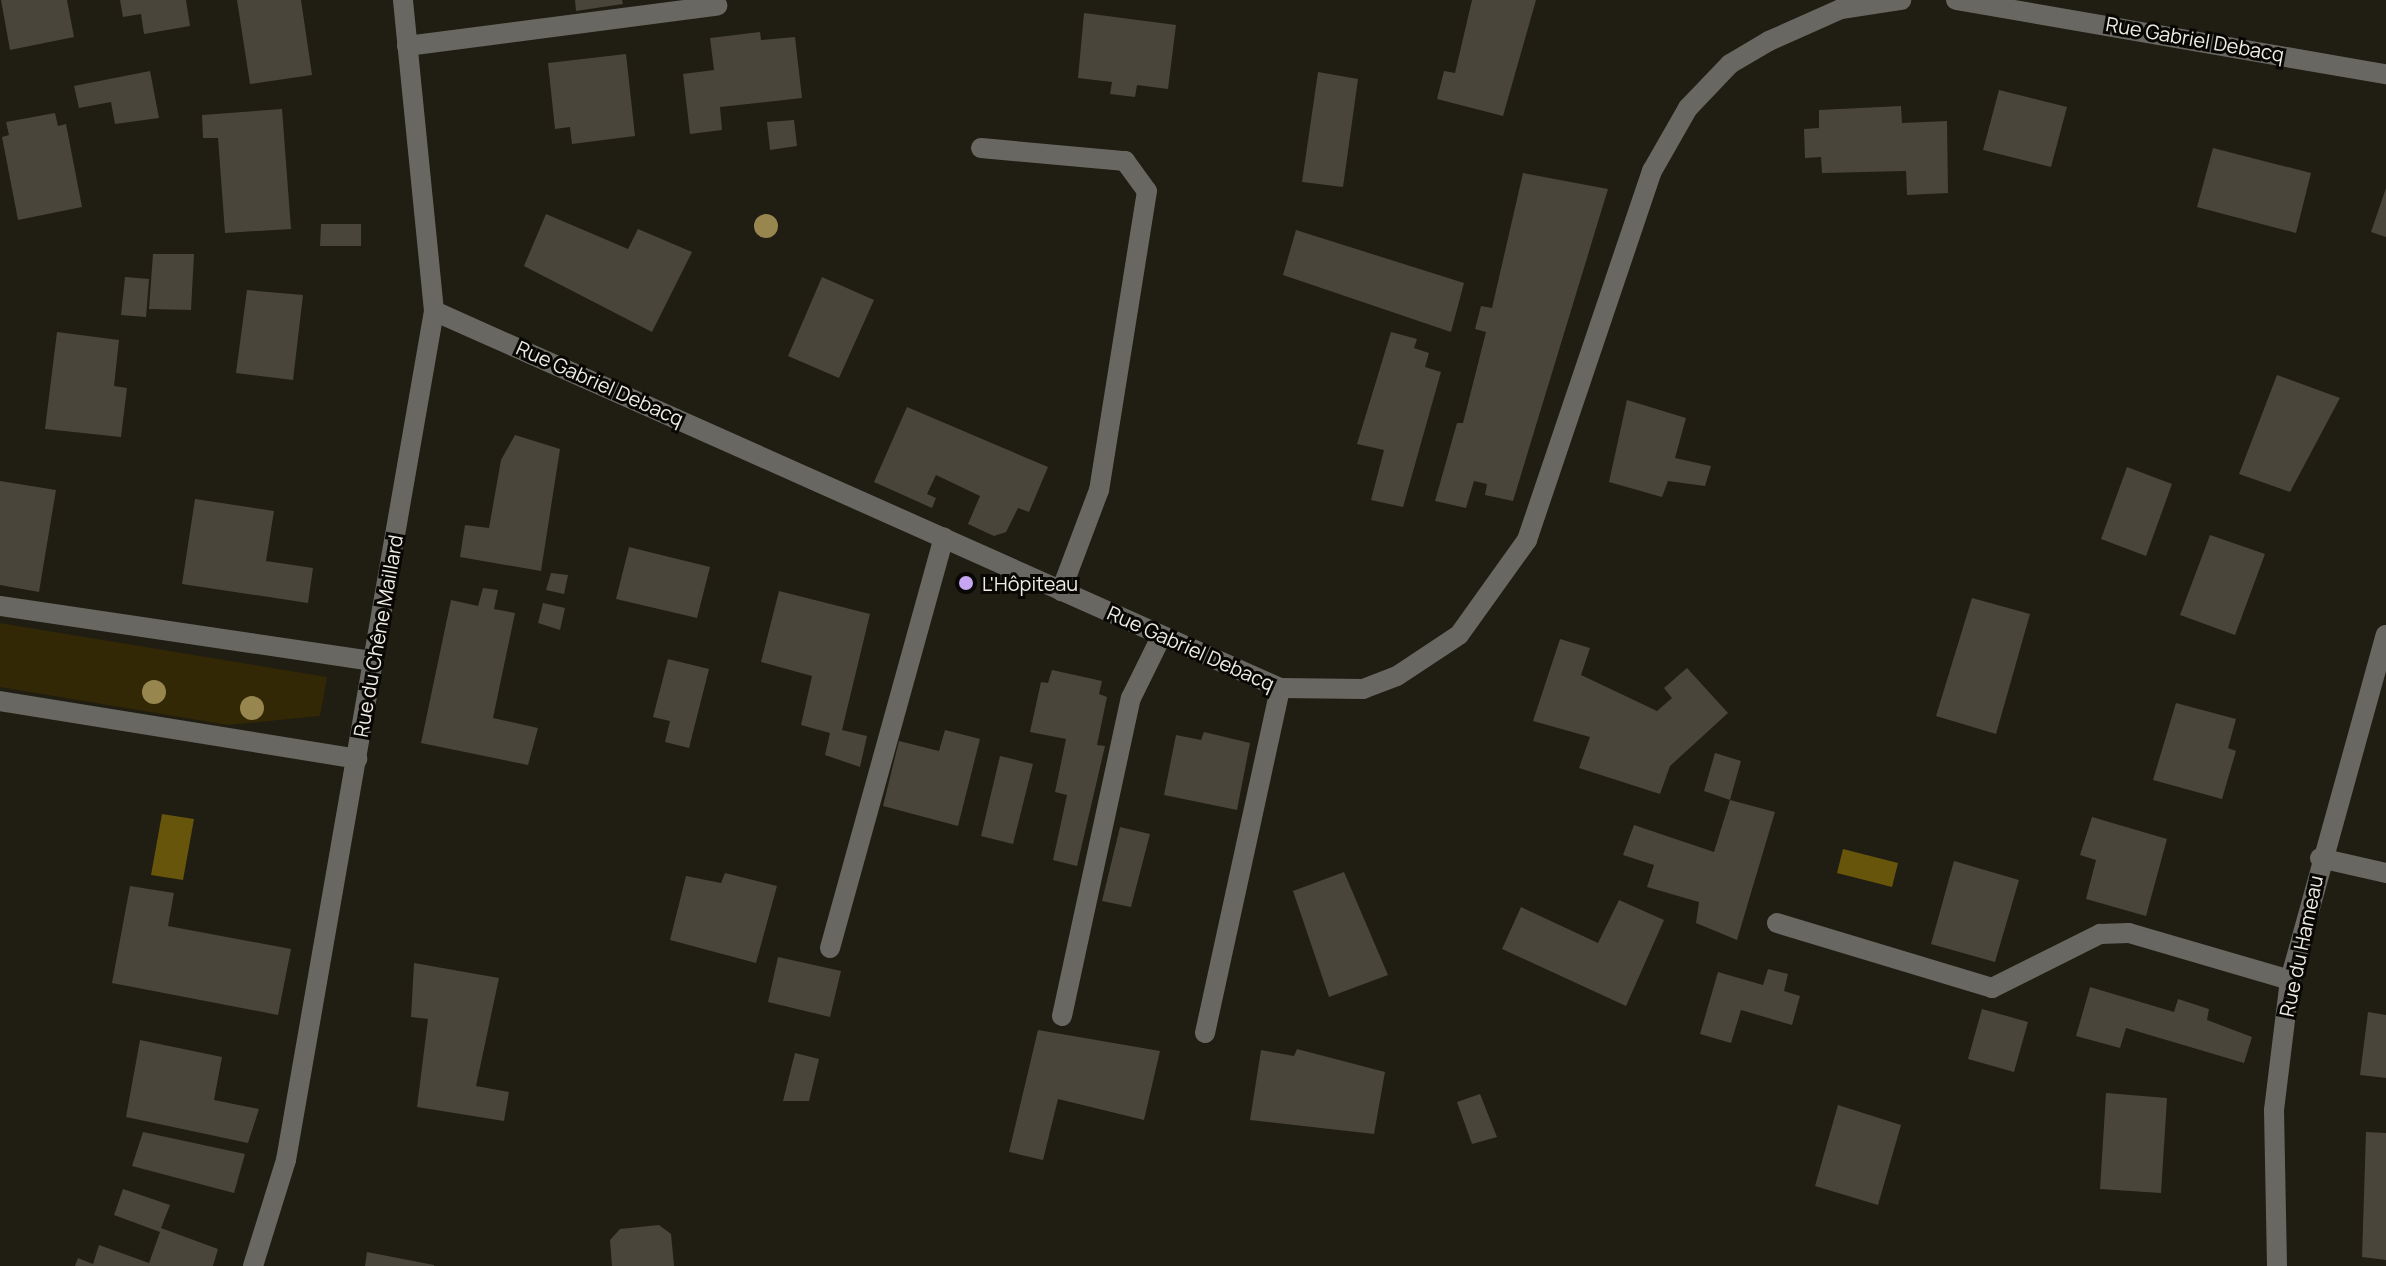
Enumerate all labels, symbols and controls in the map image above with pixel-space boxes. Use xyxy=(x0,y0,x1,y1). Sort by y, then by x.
street label: Rue Gabriel Debacq xyxy=(2104,12,2286,66)
street label: Rue Gabriel Debacq xyxy=(513,335,687,431)
street label: Rue du Chêne Maillard xyxy=(348,533,408,739)
place label: L'Hôpiteau xyxy=(982,571,1078,595)
marker: L'Hôpiteau xyxy=(957,574,975,592)
street label: Rue Gabriel Debacq xyxy=(1104,600,1278,696)
street label: Rue du Hameau xyxy=(2274,873,2328,1019)

